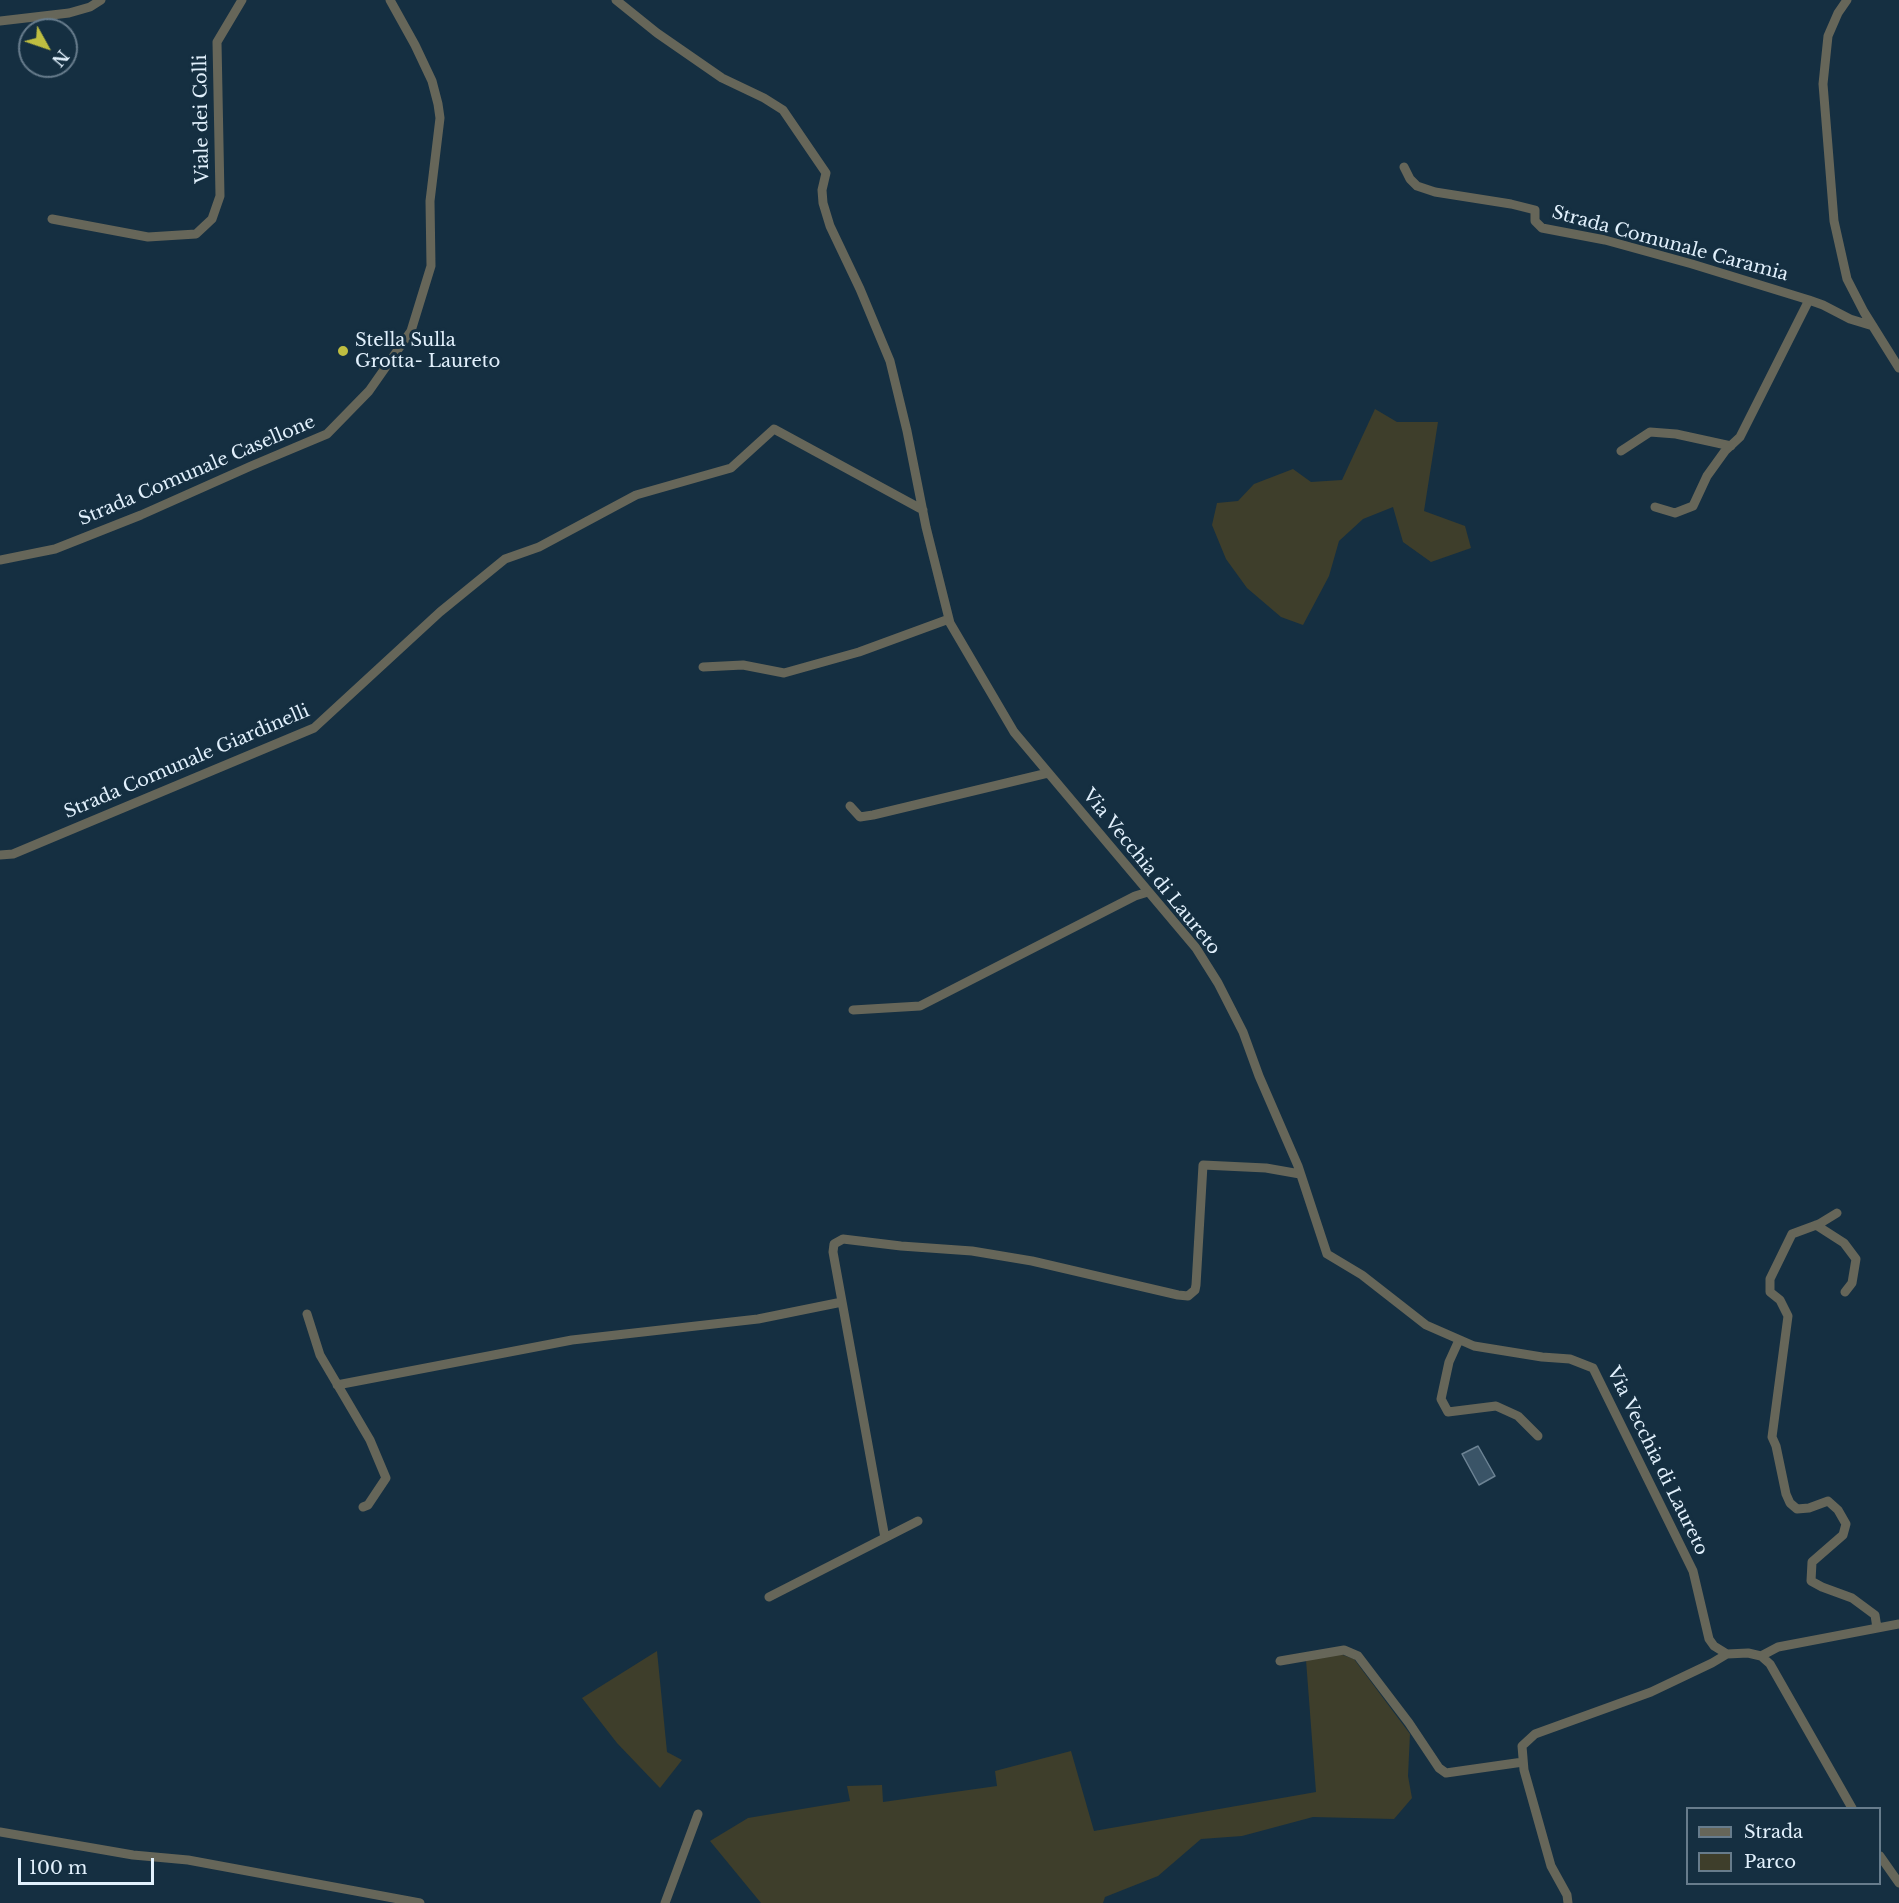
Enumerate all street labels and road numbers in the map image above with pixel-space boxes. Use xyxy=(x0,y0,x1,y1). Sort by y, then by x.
street label: Viale dei Colli xyxy=(190,54,214,184)
street label: Strada Comunale Caramia xyxy=(1549,202,1791,286)
street label: Strada Comunale Casellone xyxy=(76,411,318,531)
street label: Strada Comunale Giardinelli xyxy=(61,700,313,824)
street label: Via Vecchia di Laureto xyxy=(1077,785,1225,959)
street label: Via Vecchia di Laureto xyxy=(1602,1363,1712,1559)

